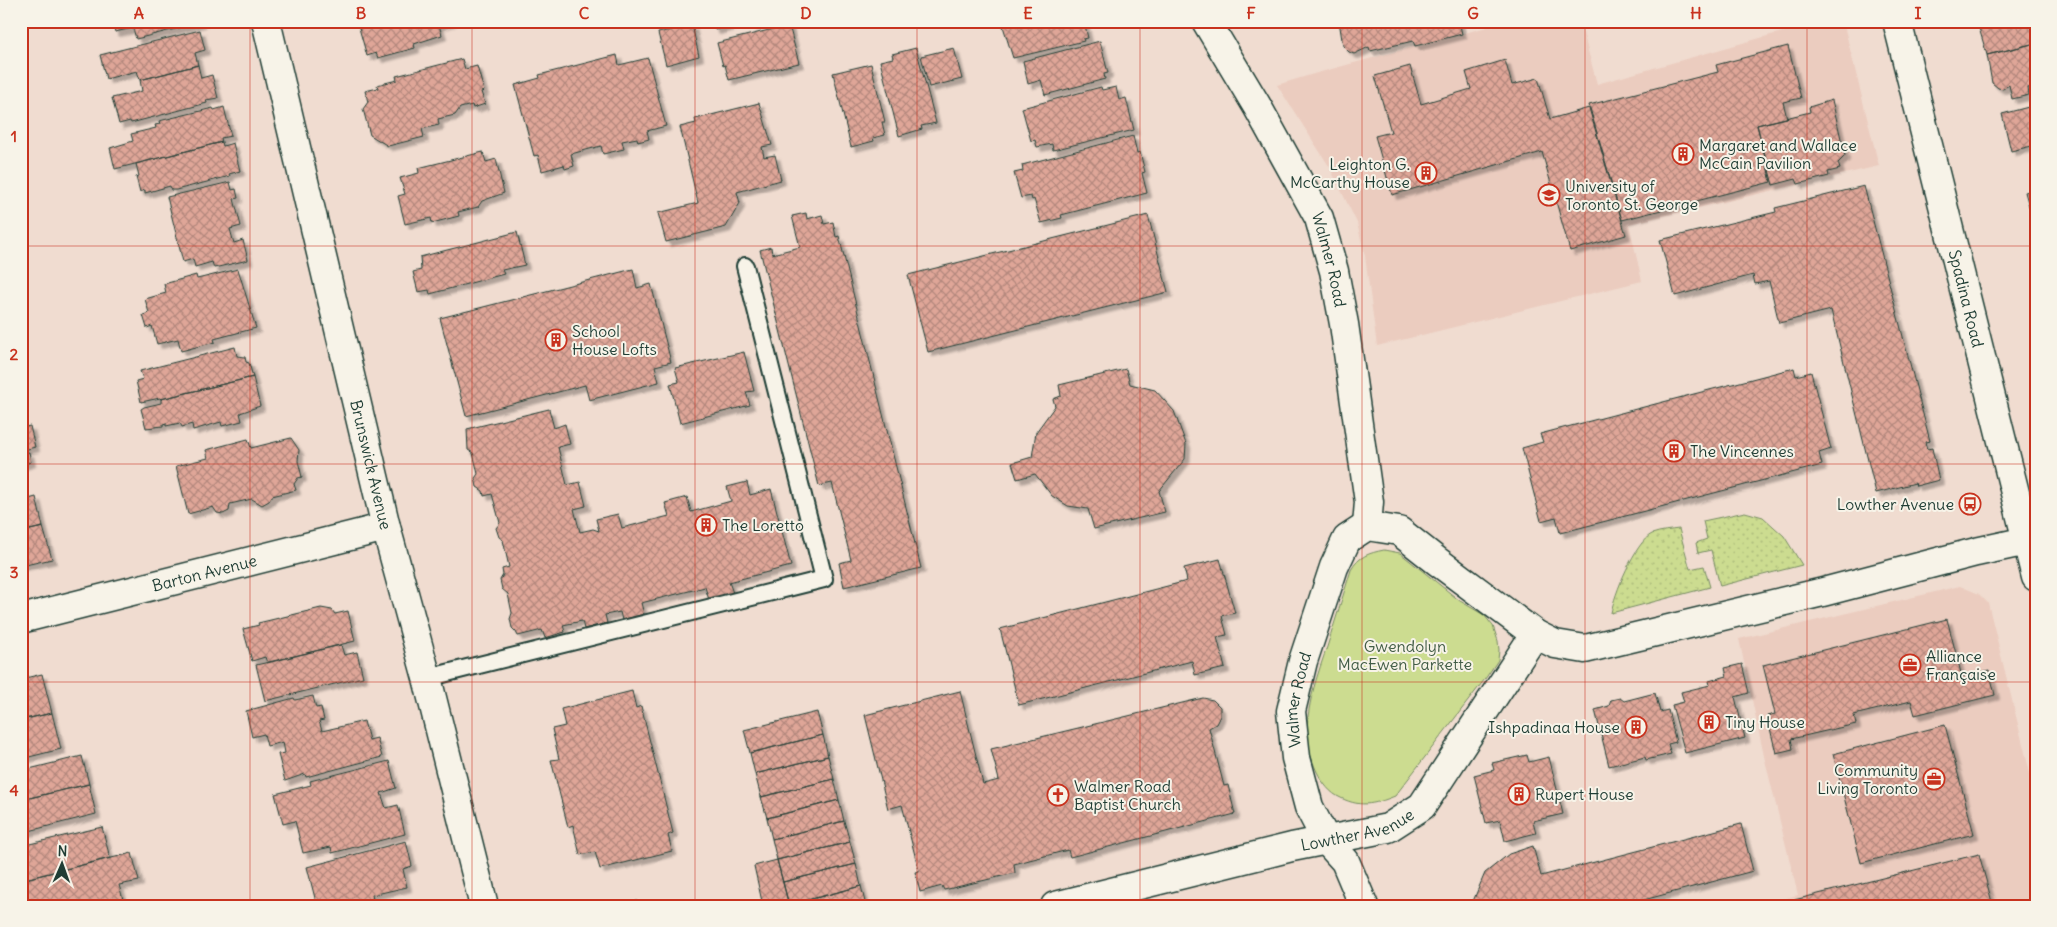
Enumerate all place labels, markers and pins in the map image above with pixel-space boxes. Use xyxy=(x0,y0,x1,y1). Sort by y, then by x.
place label: Margaret and Wallace McCain Pavilion xyxy=(1699,135,1857,173)
building icon: Margaret and Wallace McCain Pavilion xyxy=(1671,142,1695,166)
place label: Leighton G. McCarthy House xyxy=(1290,154,1410,192)
building icon: Leighton G. McCarthy House xyxy=(1414,161,1438,185)
place label: University of Toronto St. George xyxy=(1565,176,1698,214)
school or university icon: University of Toronto St. George xyxy=(1537,183,1561,207)
place label: School House Lofts xyxy=(572,321,657,359)
building icon: School House Lofts xyxy=(544,328,568,352)
building icon: The Vincennes xyxy=(1662,439,1686,463)
place label: The Vincennes xyxy=(1690,441,1794,461)
bus stop icon: Lowther Avenue xyxy=(1958,492,1982,516)
place label: Lowther Avenue xyxy=(1837,494,1954,514)
building icon: The Loretto xyxy=(694,513,718,537)
place label: The Loretto xyxy=(722,515,804,535)
place label: Alliance Française xyxy=(1926,646,1996,684)
office icon: Alliance Française xyxy=(1898,653,1922,677)
building icon: Tiny House xyxy=(1697,710,1721,734)
place label: Tiny House xyxy=(1725,712,1805,732)
building icon: Ishpadinaa House xyxy=(1624,715,1648,739)
place label: Ishpadinaa House xyxy=(1488,717,1620,737)
place label: Community Living Toronto xyxy=(1817,760,1918,798)
office icon: Community Living Toronto xyxy=(1922,767,1946,791)
place label: Walmer Road Baptist Church xyxy=(1074,776,1181,814)
building icon: Rupert House xyxy=(1507,782,1531,806)
church icon: Walmer Road Baptist Church xyxy=(1046,783,1070,807)
place label: Rupert House xyxy=(1535,784,1634,804)

